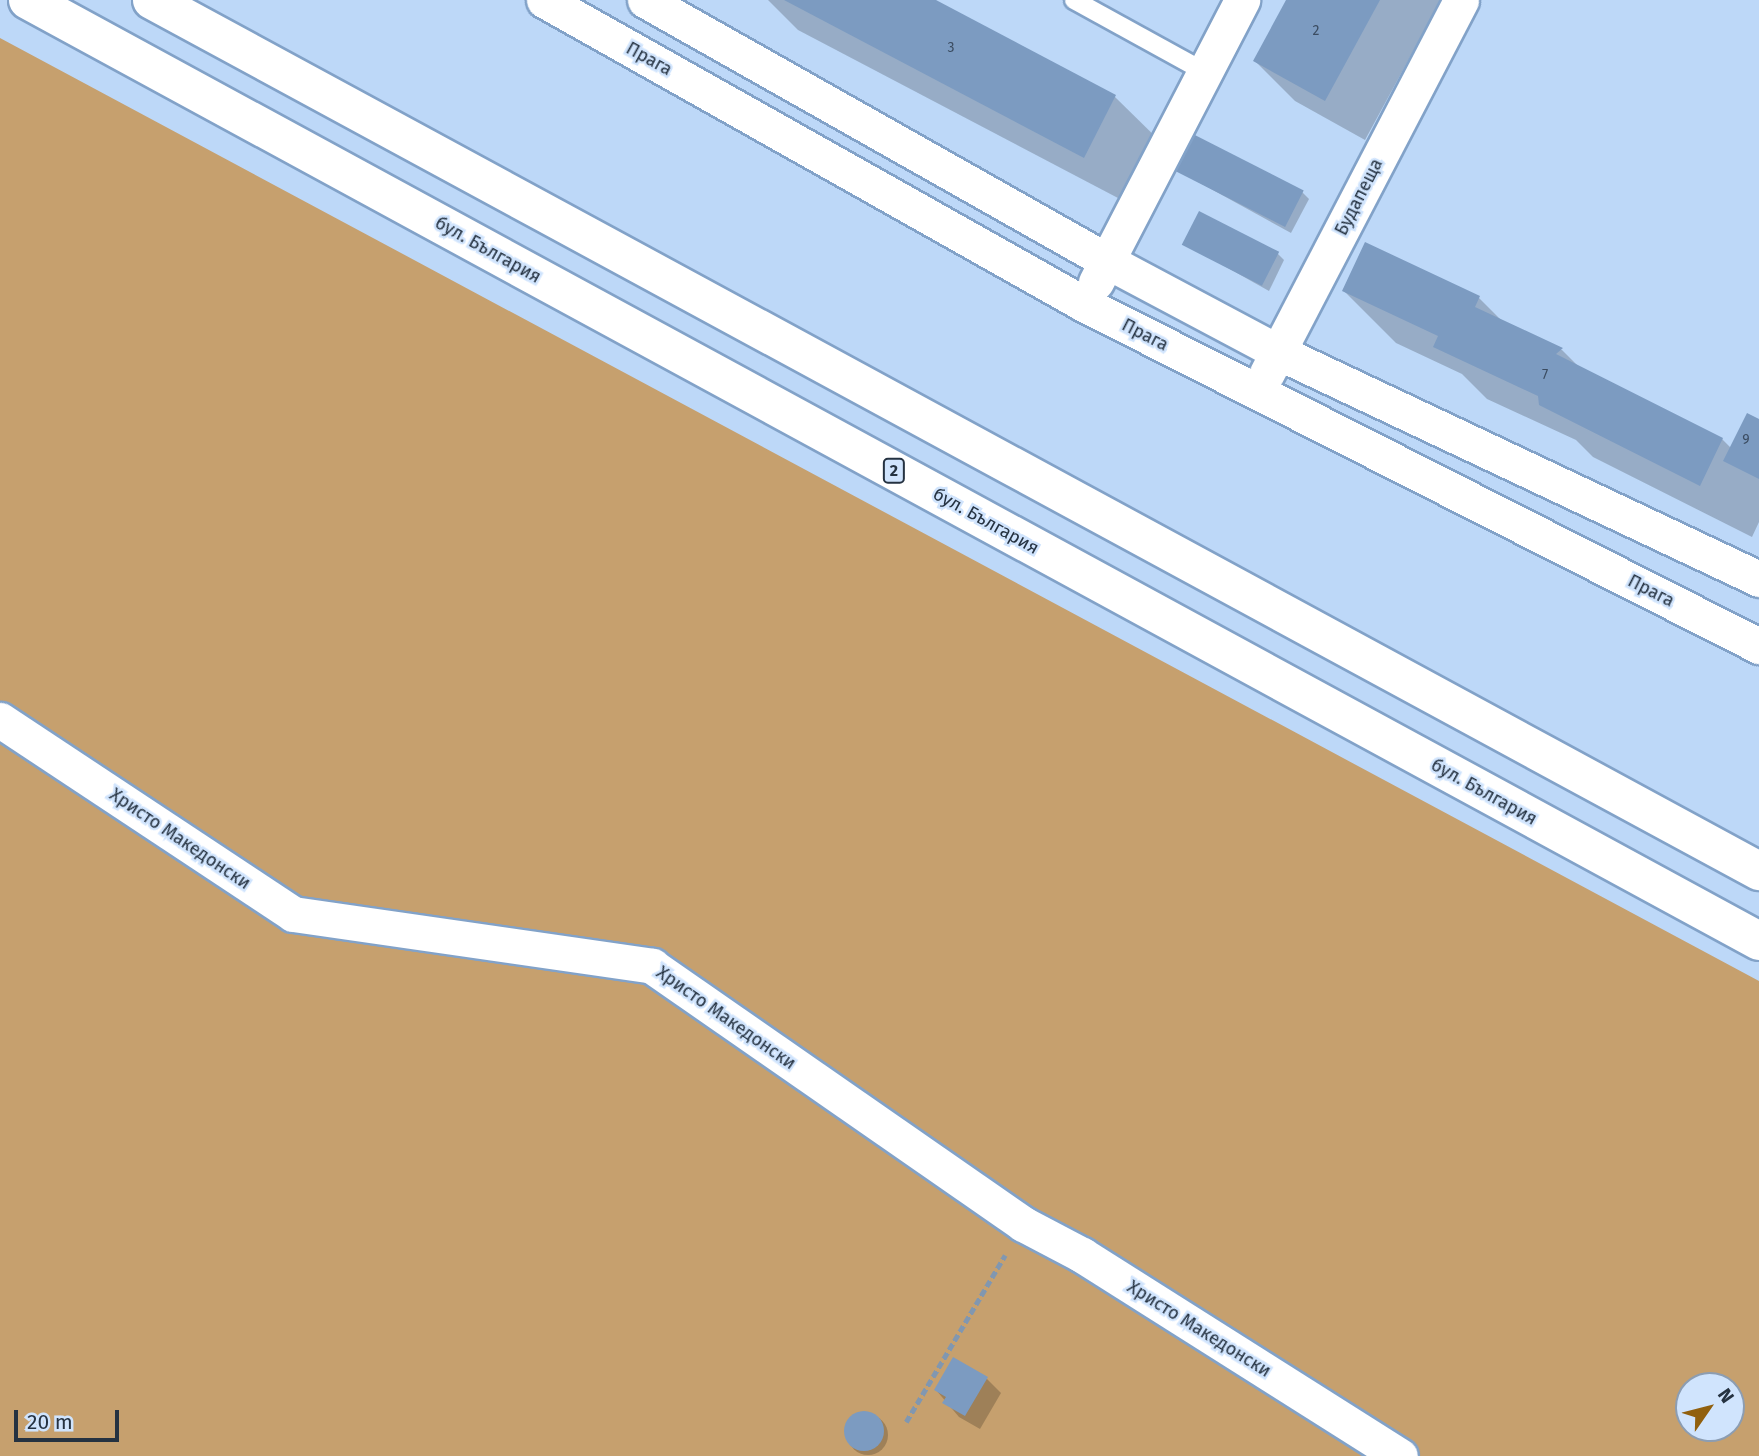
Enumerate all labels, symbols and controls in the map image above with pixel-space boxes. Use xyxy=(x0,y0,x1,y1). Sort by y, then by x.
house number: 2 xyxy=(1313,23,1319,39)
street label: Прага xyxy=(622,38,676,80)
house number: 3 xyxy=(948,40,954,56)
street label: Будапеща xyxy=(1330,155,1388,239)
street label: бул. България xyxy=(431,212,545,288)
street label: Прага xyxy=(1118,314,1172,356)
house number: 7 xyxy=(1542,367,1548,383)
house number: 9 xyxy=(1742,432,1750,448)
road number: 2 xyxy=(882,458,906,484)
street label: бул. България xyxy=(929,483,1043,559)
street label: Прага xyxy=(1624,570,1678,612)
street label: бул. България xyxy=(1427,754,1541,830)
street label: Христо Македонски xyxy=(105,784,255,894)
street label: Христо Македонски xyxy=(652,962,800,1074)
street label: Христо Македонски xyxy=(1123,1276,1275,1382)
north arrow xyxy=(1675,1372,1745,1442)
text: N xyxy=(1713,1384,1739,1408)
scale bar xyxy=(18,1396,122,1440)
text: 20 m xyxy=(27,1409,73,1435)

